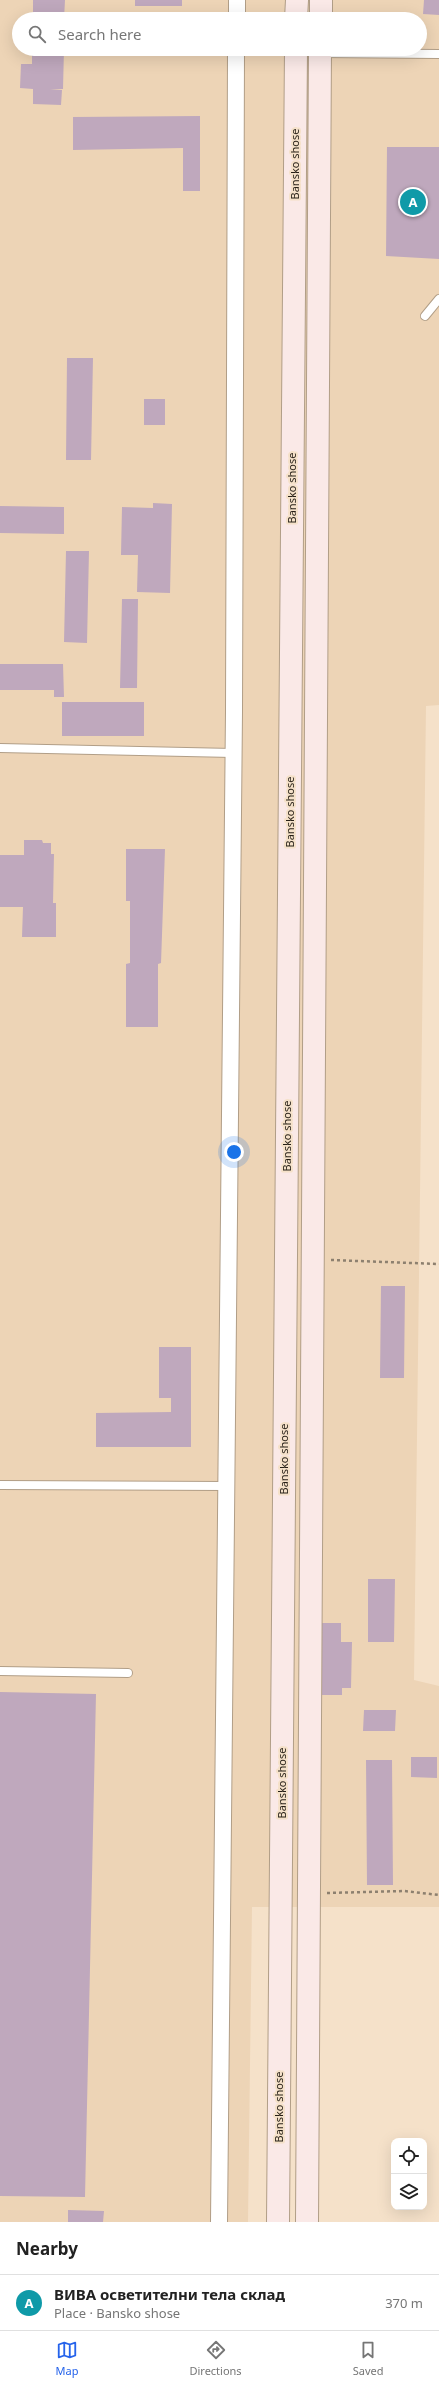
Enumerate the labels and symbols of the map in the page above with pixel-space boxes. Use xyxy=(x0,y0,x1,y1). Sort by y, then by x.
street label: Bansko shose xyxy=(287,129,302,199)
pin: A xyxy=(400,187,426,217)
street label: Bansko shose xyxy=(284,453,299,523)
street label: Bansko shose xyxy=(282,777,297,847)
street label: Bansko shose xyxy=(279,1101,294,1171)
your location xyxy=(224,1142,244,1162)
street label: Bansko shose xyxy=(276,1424,291,1494)
street label: Bansko shose xyxy=(274,1748,289,1818)
street label: Bansko shose xyxy=(271,2072,286,2142)

